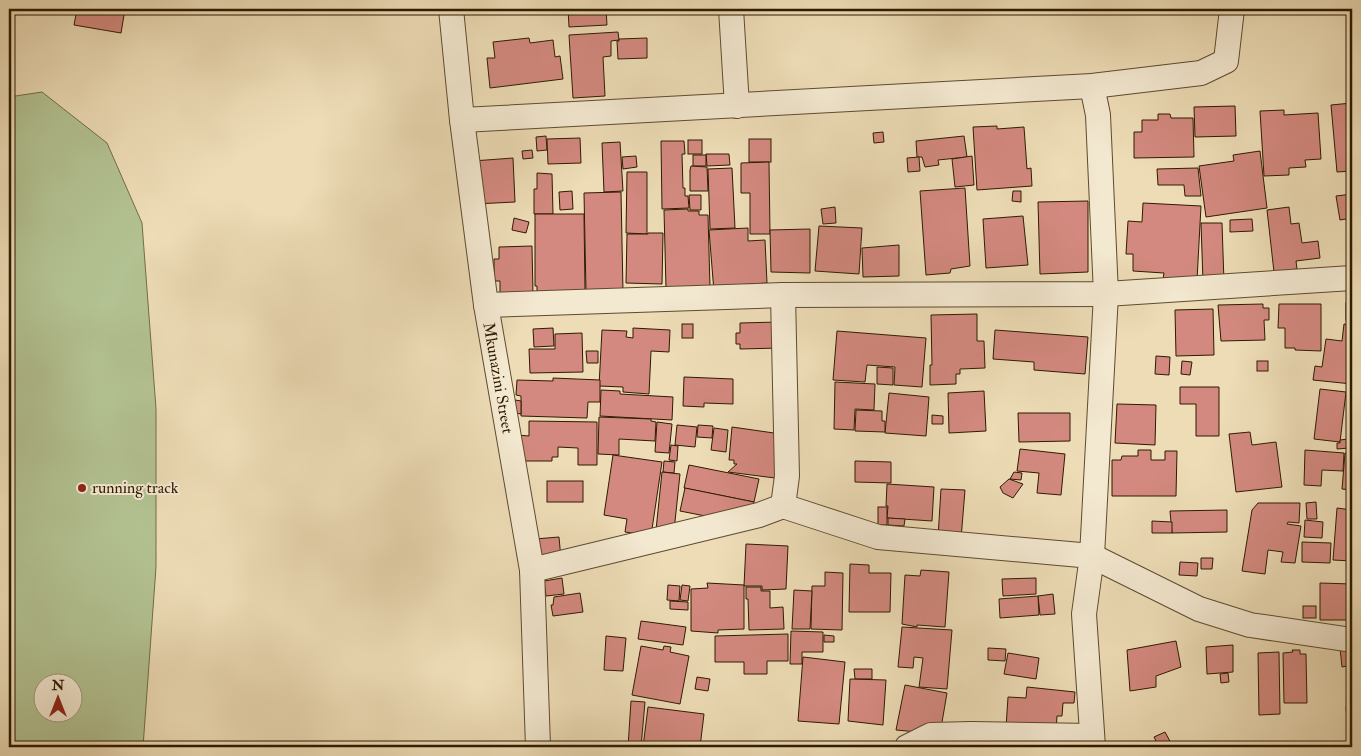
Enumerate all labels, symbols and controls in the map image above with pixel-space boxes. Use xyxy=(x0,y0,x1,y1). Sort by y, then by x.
street label: Mkunazini Street xyxy=(478,321,518,435)
place label: running track xyxy=(92,478,179,498)
marker: running track xyxy=(76,482,88,494)
north arrow xyxy=(32,674,82,724)
text: N xyxy=(51,677,65,694)

